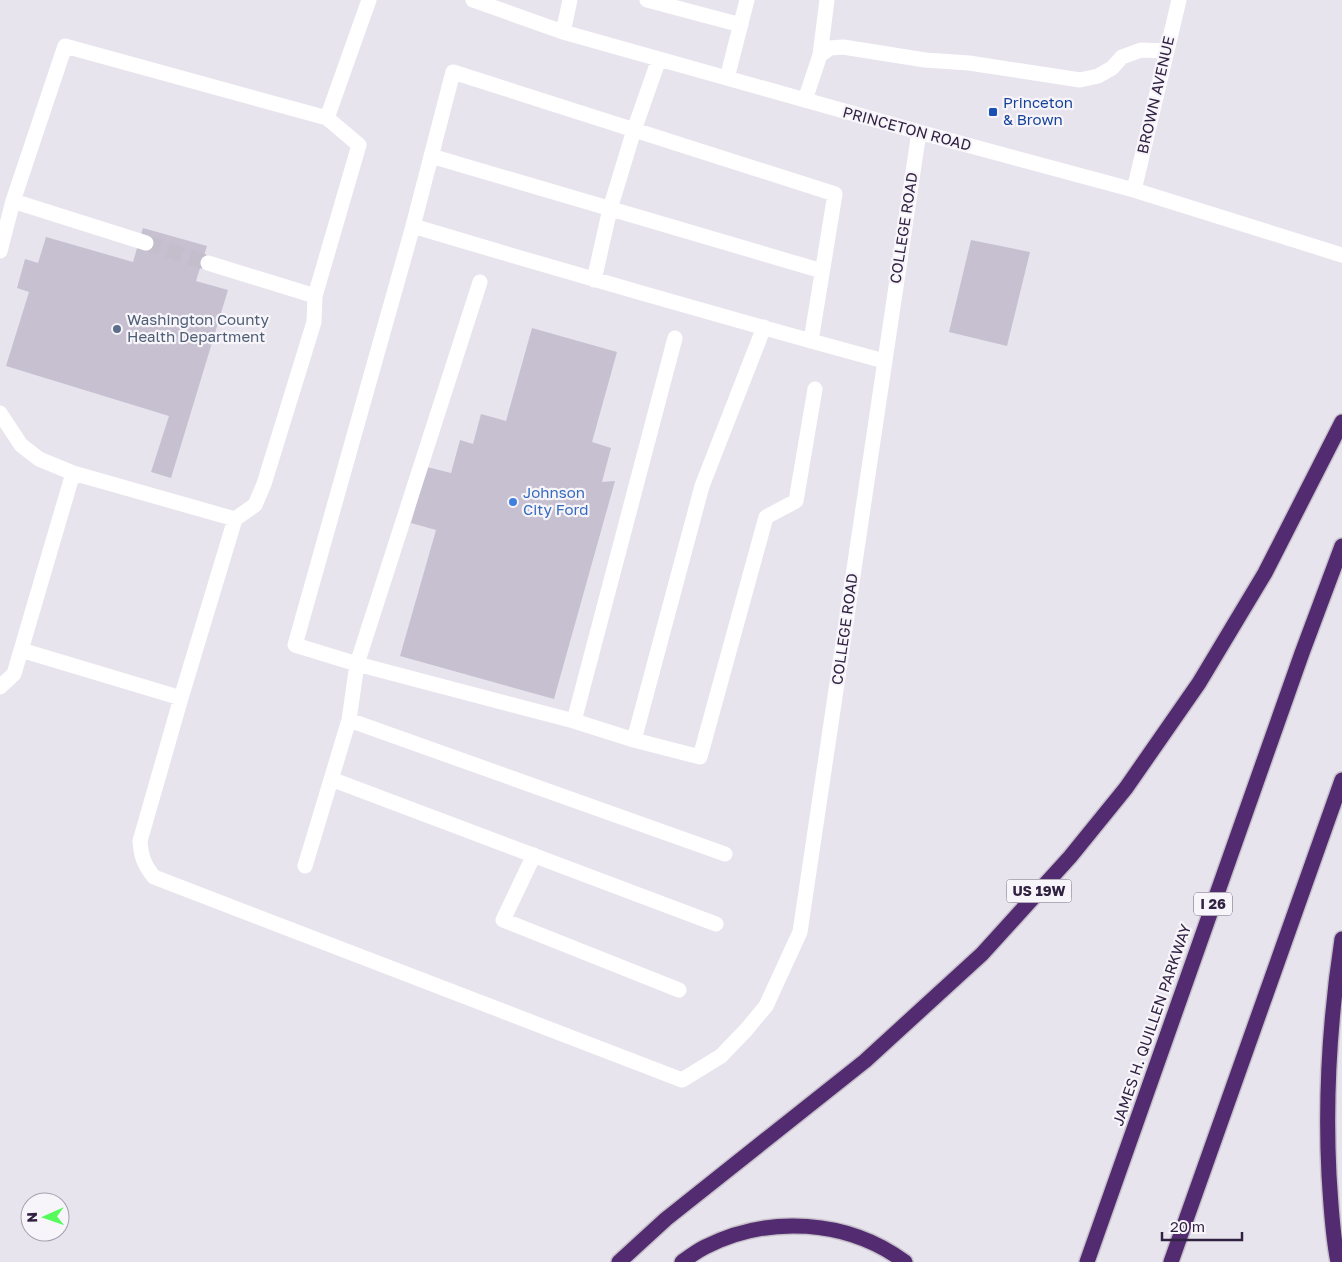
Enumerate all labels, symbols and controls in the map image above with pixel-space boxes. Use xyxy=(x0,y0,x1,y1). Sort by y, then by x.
street label: BROWN AVENUE xyxy=(1133,34,1177,155)
place label: Princeton & Brown xyxy=(1003,93,1073,128)
street label: PRINCETON ROAD xyxy=(841,102,974,154)
marker: Princeton & Brown xyxy=(987,106,999,118)
street label: COLLEGE ROAD xyxy=(885,171,921,285)
place label: Washington County Health Department xyxy=(127,310,270,345)
marker: Washington County Health Department xyxy=(111,323,123,335)
place label: Johnson City Ford xyxy=(523,483,588,518)
marker: Johnson City Ford xyxy=(507,496,519,508)
street label: COLLEGE ROAD xyxy=(827,572,861,686)
road number: US 19W xyxy=(1006,879,1072,902)
road number: I 26 xyxy=(1194,892,1232,916)
street label: JAMES H. QUILLEN PARKWAY xyxy=(1108,921,1194,1128)
north arrow xyxy=(20,1192,70,1242)
scale bar xyxy=(1162,1210,1242,1242)
text: N xyxy=(23,1212,40,1223)
text: 20 m xyxy=(1170,1217,1205,1235)

